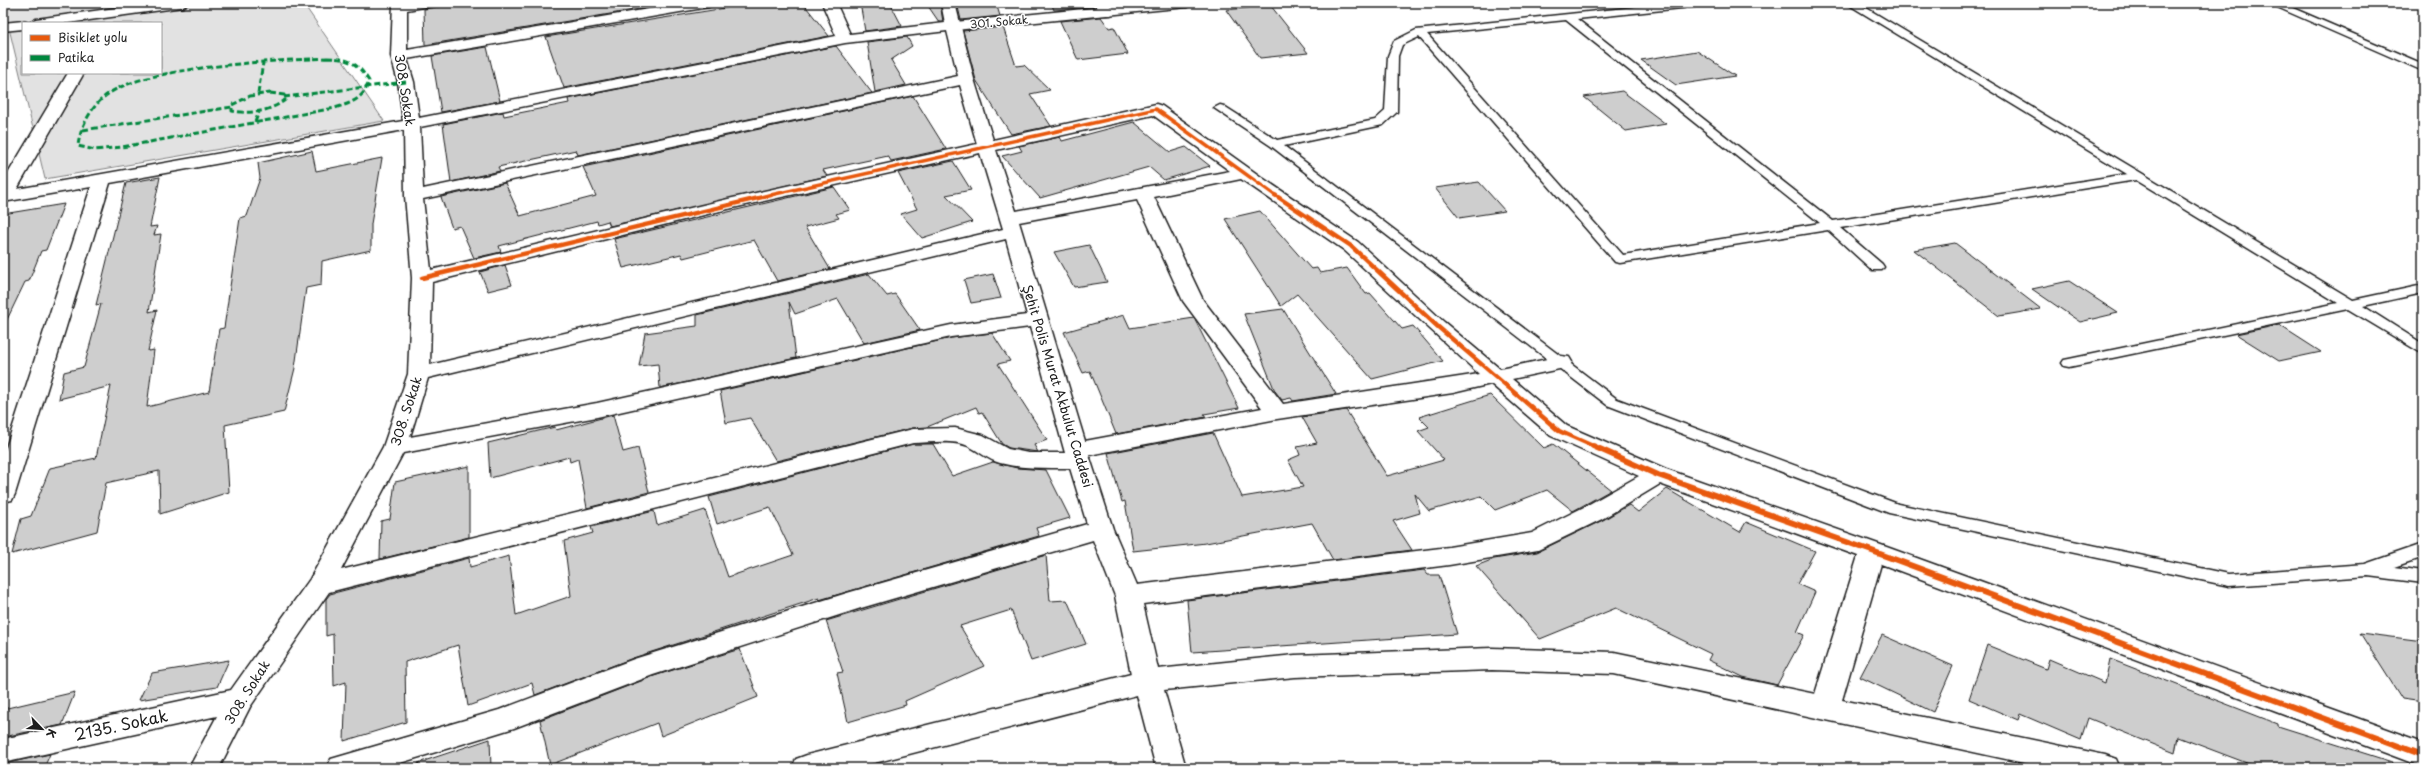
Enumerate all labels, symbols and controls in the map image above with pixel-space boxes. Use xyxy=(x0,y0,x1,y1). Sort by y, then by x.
street label: 301. Sokak xyxy=(969,10,1029,33)
legend xyxy=(22,22,162,74)
text: Bisiklet yolu xyxy=(58,28,127,46)
text: Patika xyxy=(58,48,95,66)
street label: 308. Sokak xyxy=(390,53,421,128)
street label: Şehit Polis Murat Akbulut Caddesi xyxy=(1018,282,1098,490)
street label: 308. Sokak xyxy=(385,373,426,448)
street label: 308. Sokak xyxy=(219,655,274,728)
street label: 2135. Sokak xyxy=(72,702,170,746)
north arrow xyxy=(22,709,62,749)
text: K xyxy=(42,726,61,741)

